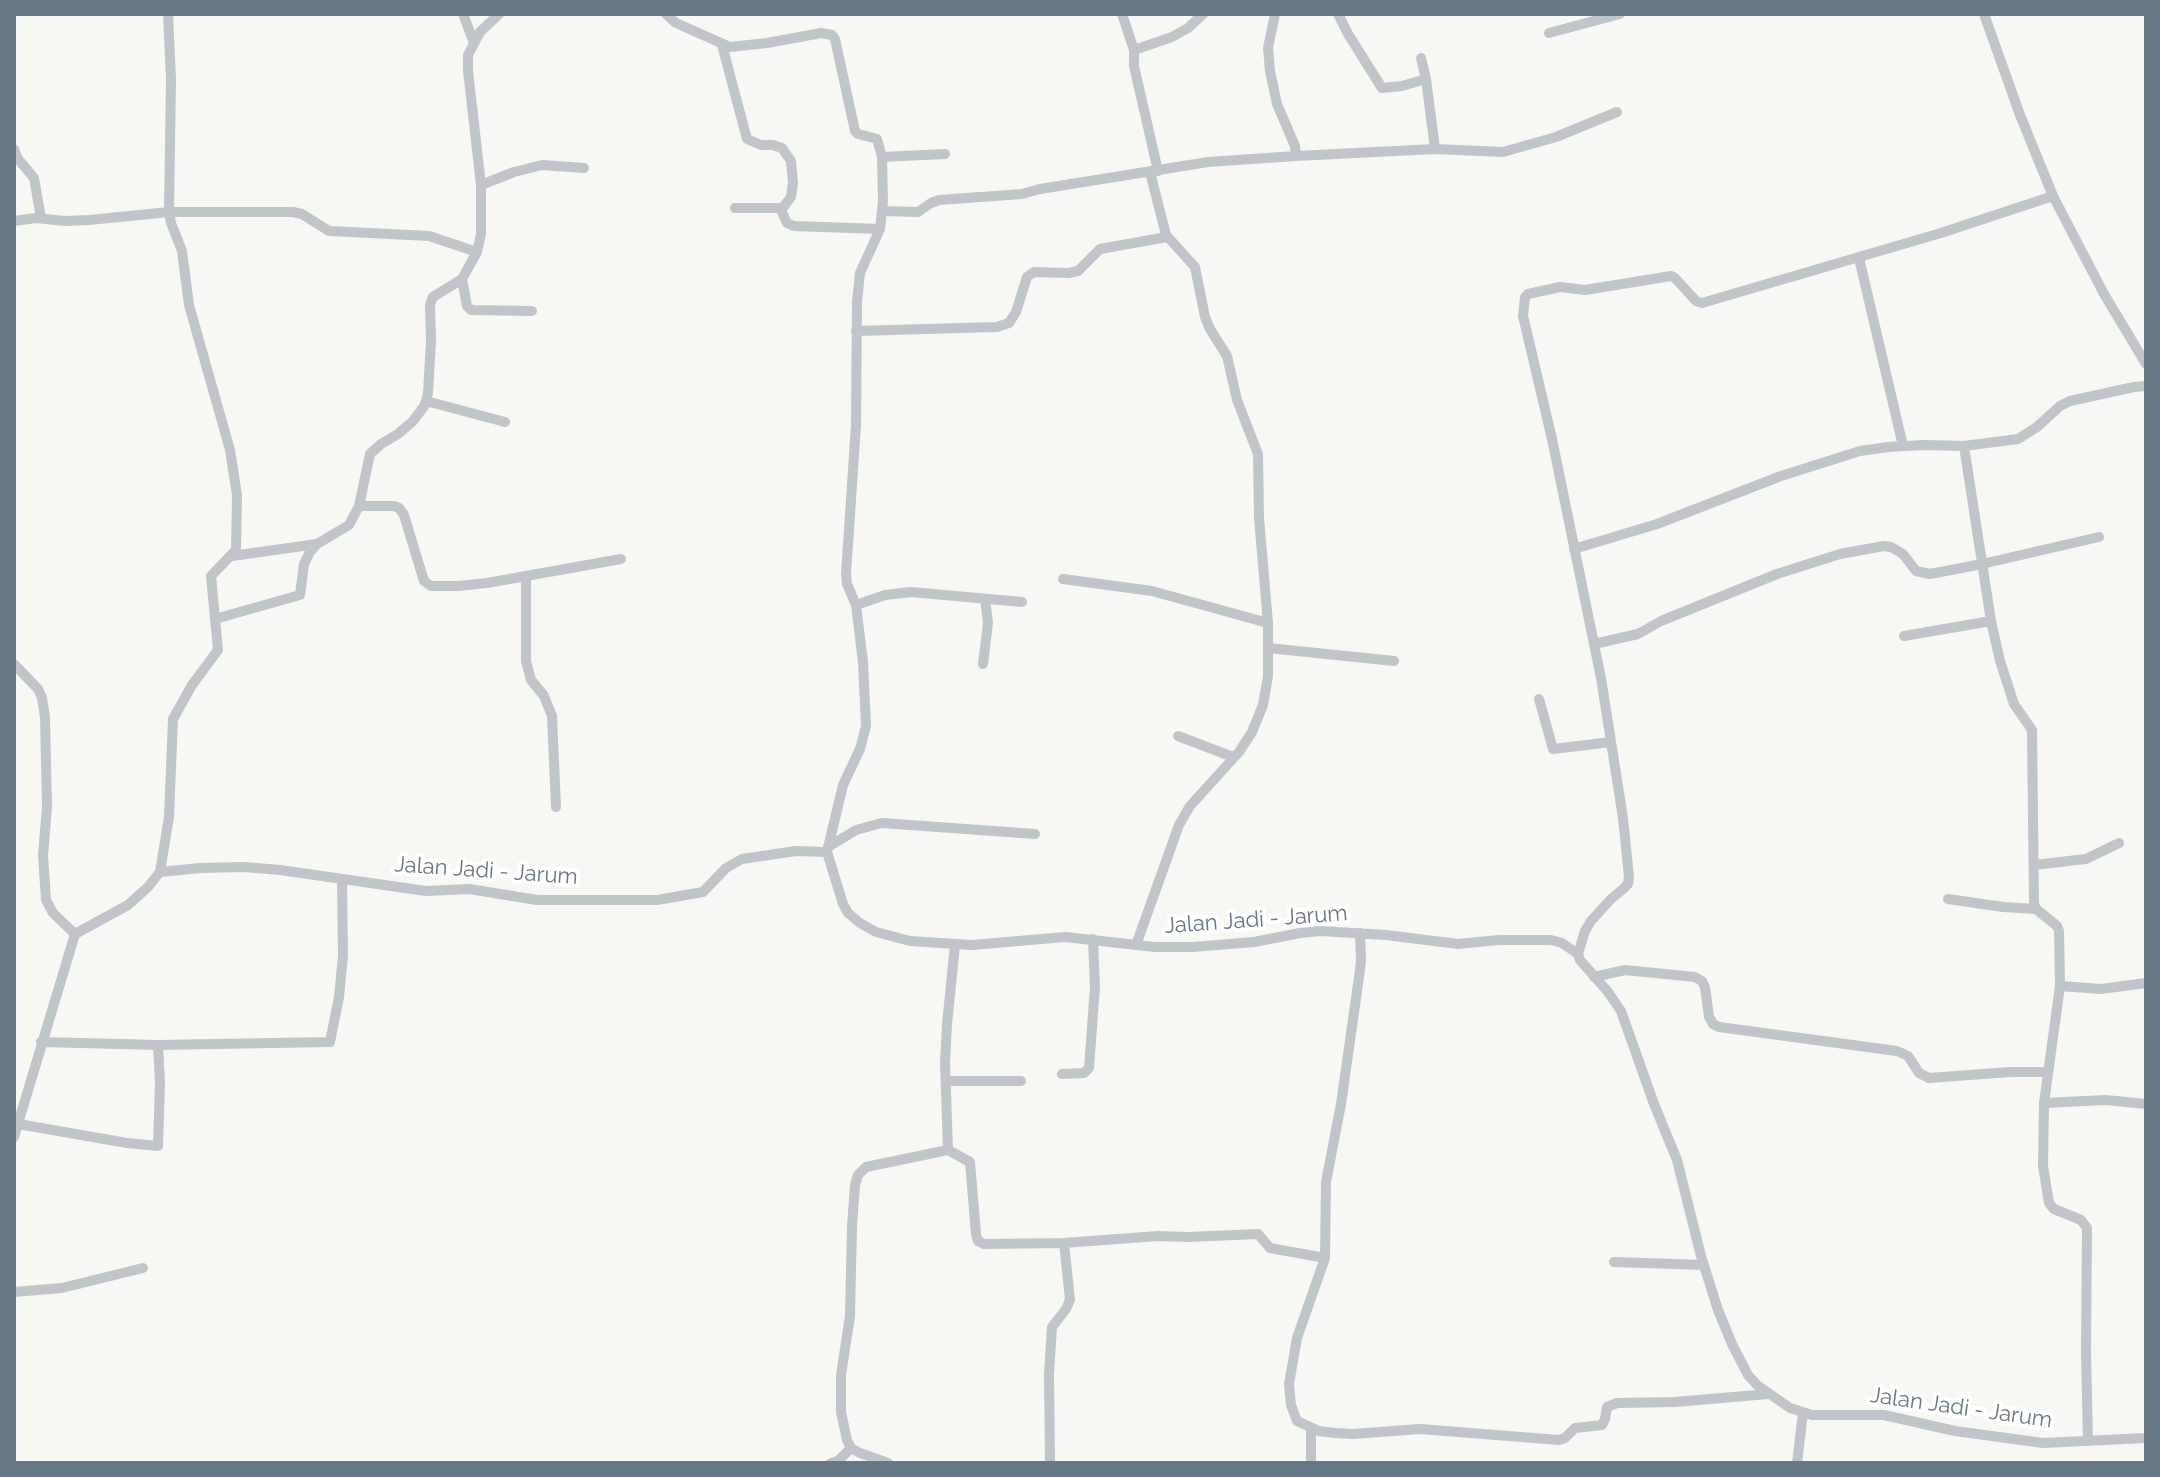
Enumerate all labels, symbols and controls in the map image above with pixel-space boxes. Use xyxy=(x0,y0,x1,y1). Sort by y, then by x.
street label: Jalan Jadi - Jarum xyxy=(394,851,578,891)
street label: Jalan Jadi - Jarum xyxy=(1164,900,1348,940)
street label: Jalan Jadi - Jarum xyxy=(1868,1382,2054,1434)

